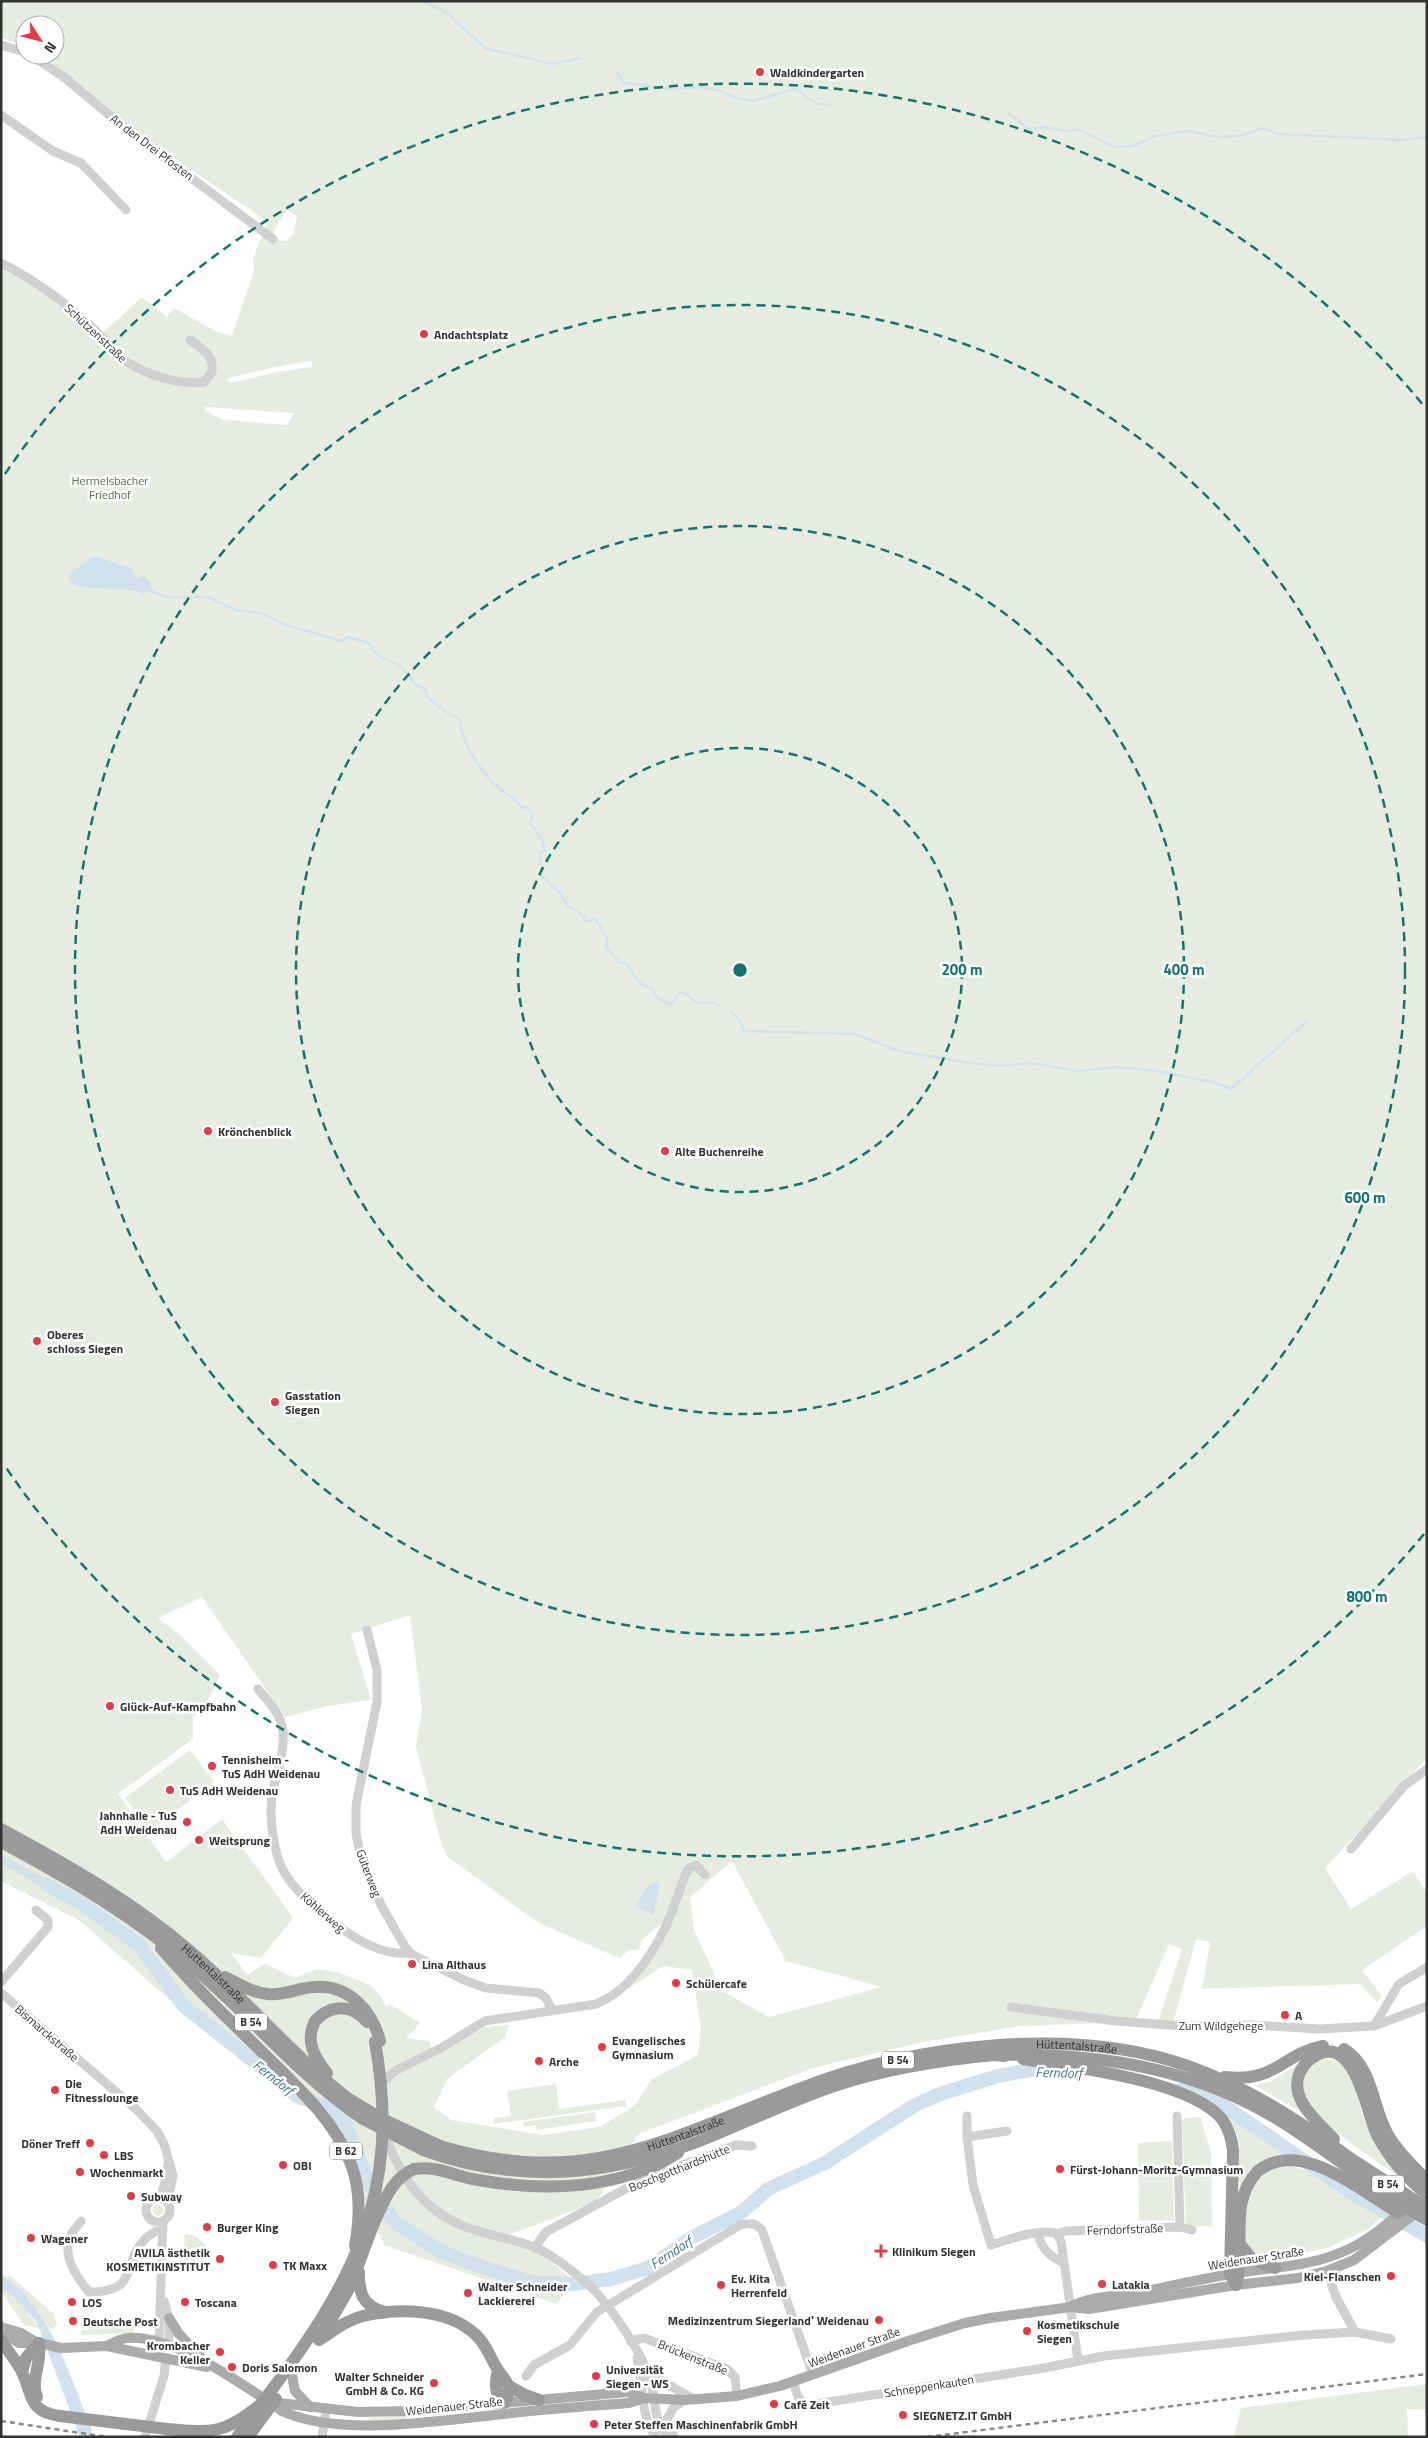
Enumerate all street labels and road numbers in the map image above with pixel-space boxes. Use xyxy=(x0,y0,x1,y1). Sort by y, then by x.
street label: An den Drei Pfosten xyxy=(106,109,198,185)
street label: Schützenstraße xyxy=(60,299,132,367)
street label: Güterweg xyxy=(351,1846,387,1900)
street label: Köhlerweg xyxy=(296,1887,350,1937)
street label: Hüttentalstraße xyxy=(178,1939,250,2008)
street label: Bismarckstraße xyxy=(11,2000,83,2066)
road number: B 54 xyxy=(235,2014,267,2030)
street label: Zum Wildgehege xyxy=(1179,2016,1263,2035)
street label: Hüttentalstraße xyxy=(1036,2034,1118,2058)
road number: B 54 xyxy=(882,2052,914,2068)
street label: Hüttentalstraße xyxy=(644,2110,727,2155)
street label: Boschgotthardshütte xyxy=(626,2139,732,2197)
road number: B 62 xyxy=(330,2142,362,2160)
road number: B 54 xyxy=(1372,2176,1404,2192)
street label: Ferndorfstraße xyxy=(1086,2218,1164,2240)
street label: Weidenauer Straße xyxy=(1207,2241,1305,2275)
street label: Weidenauer Straße xyxy=(805,2322,903,2372)
street label: Brückenstraße xyxy=(655,2334,731,2380)
street label: Schneppenkauten xyxy=(883,2370,975,2402)
street label: Weidenauer Straße xyxy=(405,2391,503,2421)

